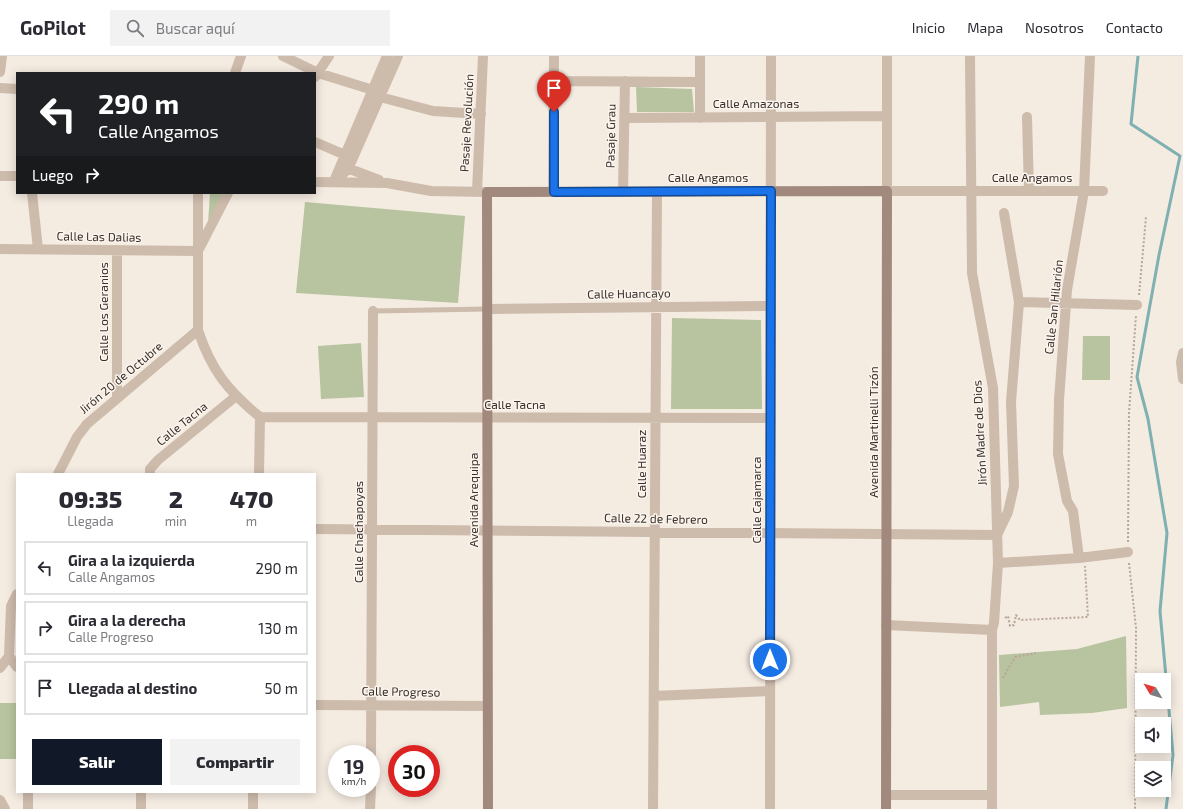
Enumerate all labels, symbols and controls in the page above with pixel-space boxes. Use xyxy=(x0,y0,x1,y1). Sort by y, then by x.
search box xyxy=(110,10,390,46)
text: GoPilot xyxy=(20,16,86,39)
icon: search xyxy=(124,17,146,39)
text: Buscar aquí xyxy=(156,19,235,37)
text: Inicio xyxy=(912,19,945,36)
text: Mapa xyxy=(967,19,1003,36)
text: Nosotros xyxy=(1025,19,1084,36)
text: Contacto xyxy=(1106,19,1163,36)
pin xyxy=(537,71,571,112)
street label: Pasaje Revolución xyxy=(456,73,477,172)
icon: arrive xyxy=(543,77,565,99)
text: 290 m xyxy=(98,86,179,120)
icon: left xyxy=(32,88,84,140)
street label: Calle Amazonas xyxy=(713,96,799,110)
street label: Pasaje Grau xyxy=(602,104,619,168)
text: Calle Angamos xyxy=(98,120,219,142)
icon: right xyxy=(81,164,103,186)
text: Luego xyxy=(32,166,73,184)
street label: Calle Angamos xyxy=(668,170,748,184)
street label: Calle Angamos xyxy=(992,170,1072,184)
street label: Calle Las Dalias xyxy=(56,228,142,244)
street label: Calle San Hilarión xyxy=(1041,259,1065,355)
street label: Calle Los Geranios xyxy=(96,262,110,362)
street label: Calle Huancayo xyxy=(587,285,671,301)
street label: Jirón 20 de Octubre xyxy=(76,338,165,416)
street label: Avenida Martinelli Tizón xyxy=(866,366,880,498)
street label: Jirón Madre de Dios xyxy=(969,380,989,486)
street label: Calle Tacna xyxy=(484,397,546,411)
street label: Calle Tacna xyxy=(153,399,210,448)
street label: Calle Huaraz xyxy=(634,430,648,498)
street label: Avenida Arequipa xyxy=(466,453,480,547)
street label: Calle Cajamarca xyxy=(749,457,764,543)
street label: Calle Chachapoyas xyxy=(351,481,365,583)
text: 09:35 xyxy=(59,484,122,513)
text: 2 xyxy=(169,484,183,513)
text: 470 xyxy=(229,484,273,513)
street label: Calle 22 de Febrero xyxy=(604,510,708,526)
text: Llegada xyxy=(67,513,114,529)
text: min xyxy=(165,513,187,529)
text: m xyxy=(246,513,257,529)
text: Gira a la izquierda xyxy=(68,551,195,569)
icon: left xyxy=(34,557,56,579)
text: 290 m xyxy=(255,559,298,577)
text: Calle Angamos xyxy=(68,569,155,585)
text: Gira a la derecha xyxy=(68,611,186,629)
icon: right xyxy=(34,617,56,639)
text: 130 m xyxy=(258,619,298,637)
text: Calle Progreso xyxy=(68,629,154,645)
position arrow xyxy=(749,639,791,681)
north arrow xyxy=(1135,673,1171,709)
map controls xyxy=(1135,673,1171,797)
icon: arrive xyxy=(34,677,56,699)
text: Llegada al destino xyxy=(68,679,197,697)
text: 50 m xyxy=(264,679,298,697)
street label: Calle Progreso xyxy=(361,683,441,699)
button: sound xyxy=(1135,717,1171,753)
button: Salir xyxy=(32,739,162,785)
button: Compartir xyxy=(170,739,300,785)
speed limit sign: 30 xyxy=(388,745,440,797)
text: 19 xyxy=(344,754,364,778)
button: layers xyxy=(1135,761,1171,797)
text: km/h xyxy=(342,775,366,787)

